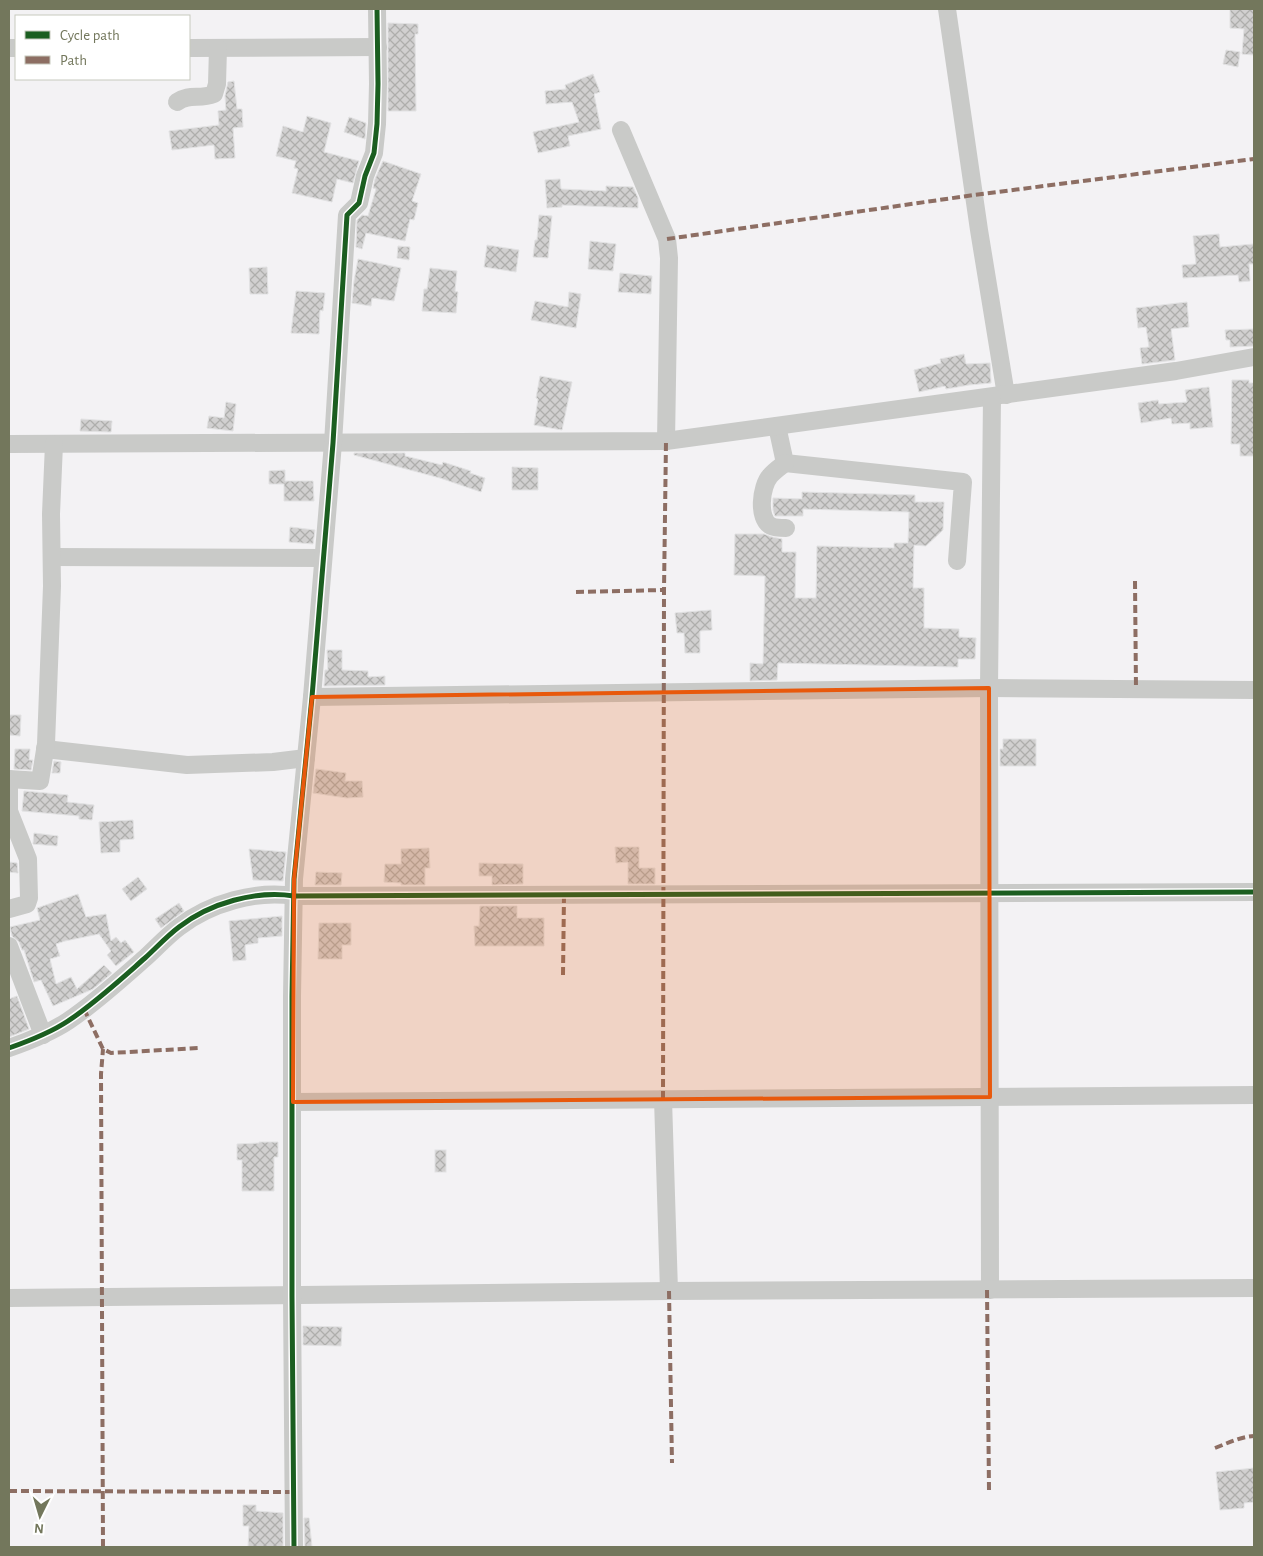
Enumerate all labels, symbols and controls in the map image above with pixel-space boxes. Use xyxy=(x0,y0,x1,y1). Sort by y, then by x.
legend xyxy=(15,15,190,80)
text: Cycle path xyxy=(60,28,120,43)
text: Path xyxy=(60,53,87,68)
north arrow xyxy=(15,1491,65,1541)
text: N xyxy=(33,1521,44,1535)

